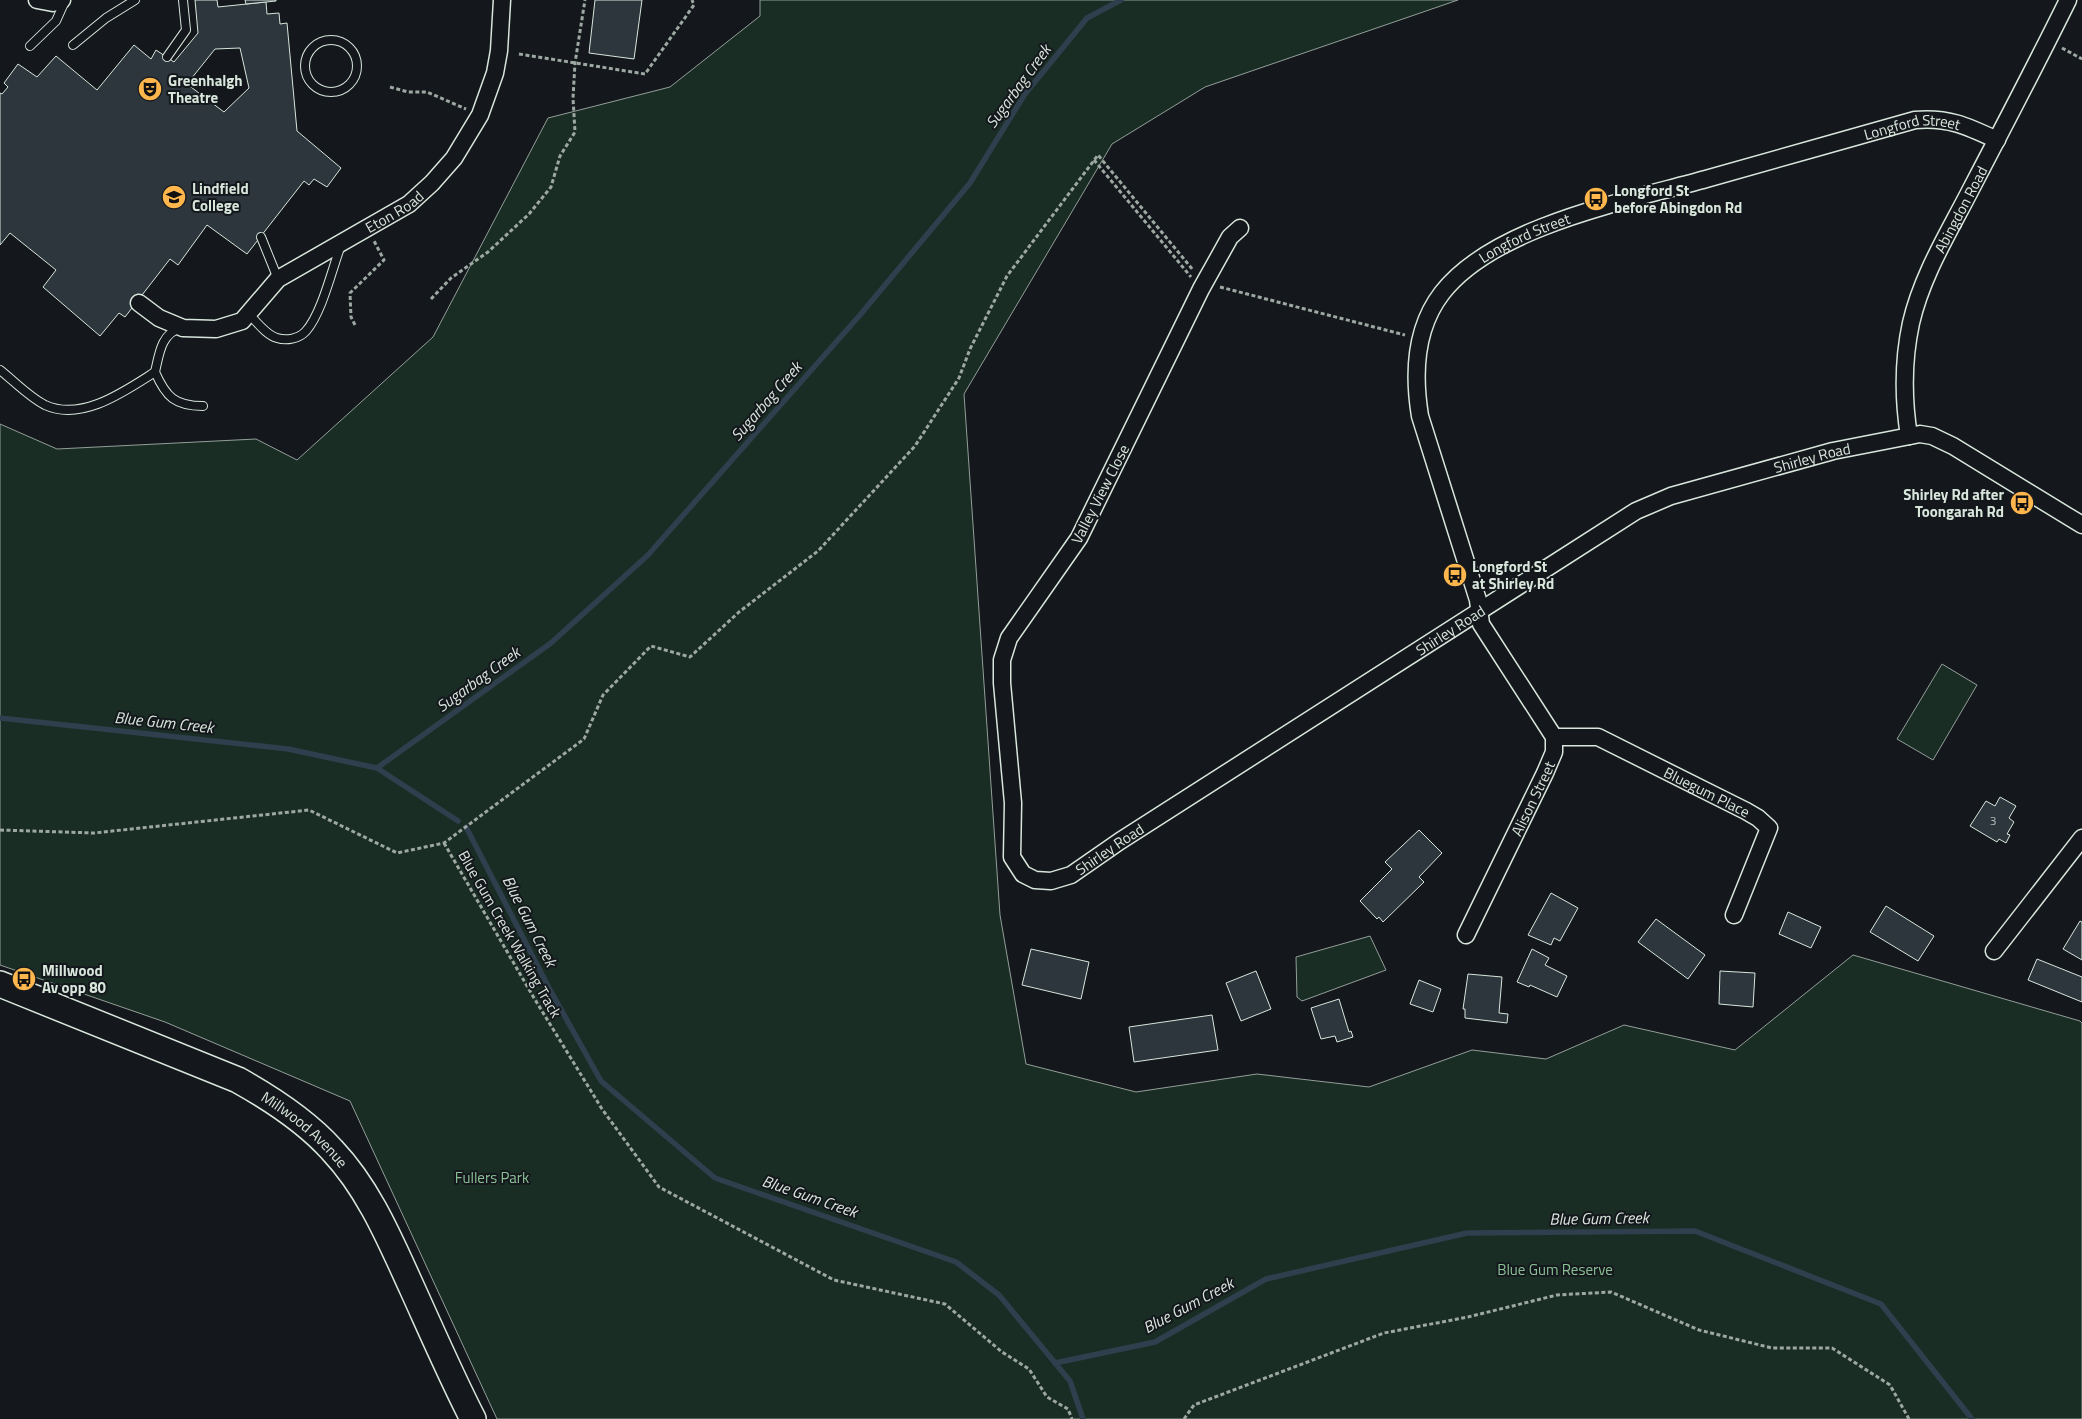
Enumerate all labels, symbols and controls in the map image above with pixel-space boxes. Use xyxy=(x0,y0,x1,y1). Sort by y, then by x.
water label: Sugarbag Creek xyxy=(979,38,1058,133)
place label: Greenhalgh Theatre xyxy=(168,69,243,109)
theatre icon: Greenhalgh Theatre xyxy=(137,76,163,102)
street label: Longford Street xyxy=(1861,108,1964,146)
street label: Abingdon Road xyxy=(1928,162,1993,257)
place label: Lindfield College xyxy=(192,177,249,217)
place label: Longford St before Abingdon Rd xyxy=(1614,179,1742,219)
school or university icon: Lindfield College xyxy=(161,184,187,210)
street label: Eton Road xyxy=(361,185,429,238)
bus stop icon: Longford St before Abingdon Rd xyxy=(1583,186,1609,212)
street label: Longford Street xyxy=(1474,206,1574,268)
water label: Sugarbag Creek xyxy=(725,355,809,446)
street label: Shirley Road xyxy=(1771,436,1852,478)
street label: Valley View Close xyxy=(1065,440,1135,548)
place label: Shirley Rd after Toongarah Rd xyxy=(1903,483,2004,523)
bus stop icon: Shirley Rd after Toongarah Rd xyxy=(2009,490,2035,516)
place label: Longford St at Shirley Rd xyxy=(1472,555,1554,595)
bus stop icon: Longford St at Shirley Rd xyxy=(1442,562,1468,588)
street label: Shirley Road xyxy=(1411,599,1489,661)
water label: Sugarbag Creek xyxy=(431,639,526,718)
water label: Blue Gum Creek xyxy=(113,705,217,739)
street label: Alison Street xyxy=(1505,757,1561,840)
street label: Bluegum Place xyxy=(1660,760,1754,823)
house number: 3 xyxy=(1990,811,1996,830)
street label: Shirley Road xyxy=(1070,817,1148,880)
street label: Blue Gum Creek Walking Track xyxy=(453,846,567,1022)
water label: Blue Gum Creek xyxy=(497,871,564,972)
place label: Millwood Av opp 80 xyxy=(42,959,107,999)
bus stop icon: Millwood Av opp 80 xyxy=(11,966,37,992)
street label: Millwood Avenue xyxy=(257,1085,354,1172)
park label: Fullers Park xyxy=(455,1166,529,1189)
water label: Blue Gum Creek xyxy=(759,1168,863,1224)
water label: Blue Gum Creek xyxy=(1549,1205,1651,1231)
park label: Blue Gum Reserve xyxy=(1497,1258,1613,1281)
water label: Blue Gum Creek xyxy=(1138,1270,1239,1339)

